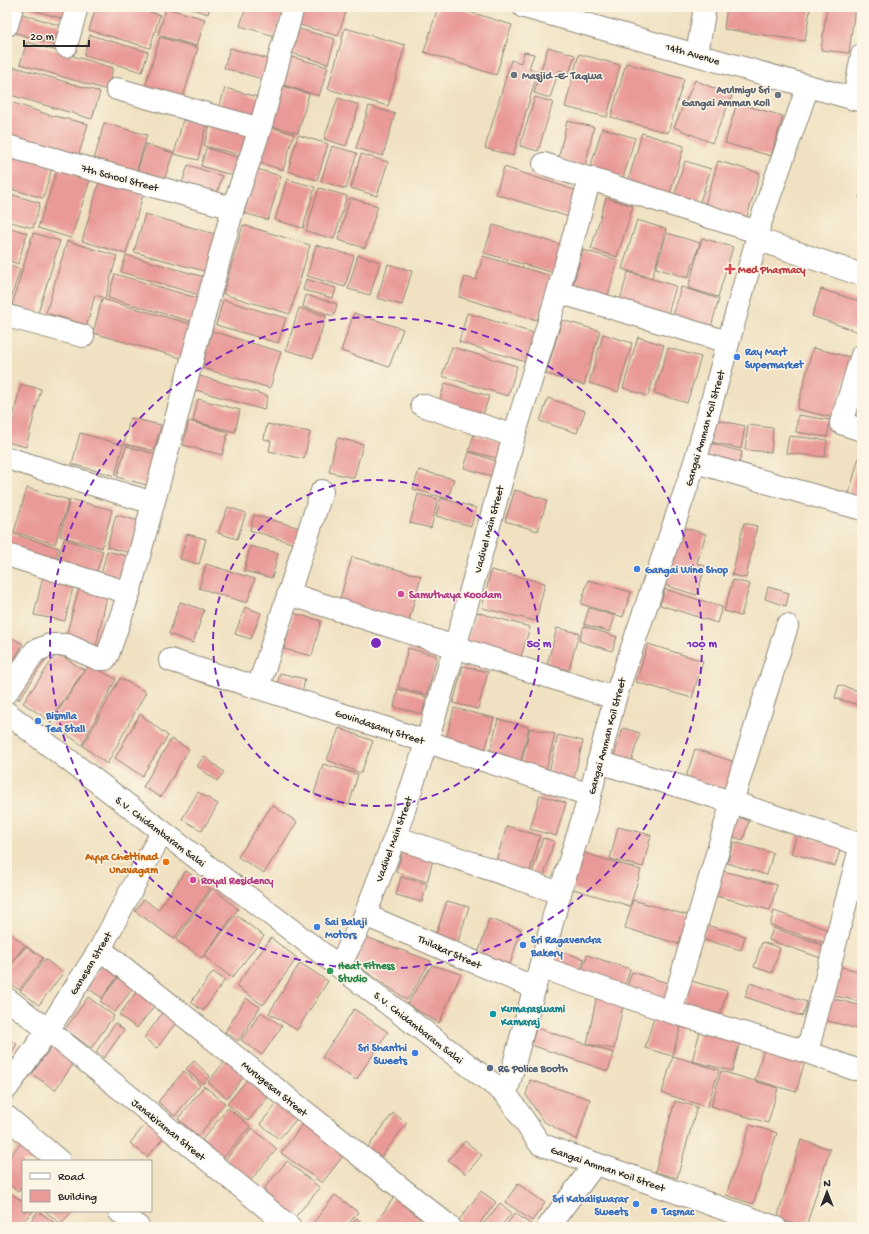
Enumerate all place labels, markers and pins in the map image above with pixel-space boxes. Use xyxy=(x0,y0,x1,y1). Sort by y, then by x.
marker: Masjid -E- Taqwa xyxy=(509,70,519,80)
place label: Masjid -E- Taqwa xyxy=(522,71,603,84)
place label: Arulmigu Sri Gangai Amman Koil xyxy=(682,85,771,111)
marker: Arulmigu Sri Gangai Amman Koil xyxy=(773,90,783,100)
marker: Med Pharmacy xyxy=(725,264,735,274)
place label: Med Pharmacy xyxy=(738,265,806,277)
place label: Ray Mart Supermarket xyxy=(744,346,805,372)
marker: Ray Mart Supermarket xyxy=(732,352,742,362)
marker: Gangai Wine Shop xyxy=(632,564,642,574)
place label: Gangai Wine Shop xyxy=(645,565,729,578)
marker: Samuthaya Koodam xyxy=(396,589,406,599)
place label: Samuthaya Koodam xyxy=(409,589,502,602)
centre of rings xyxy=(369,636,383,650)
place label: Bismila Tea Stall xyxy=(45,711,86,736)
marker: Bismila Tea Stall xyxy=(33,716,43,726)
place label: Ayya Chettinad Unavagam xyxy=(84,851,160,878)
marker: Ayya Chettinad Unavagam xyxy=(161,857,171,867)
marker: Royal Residency xyxy=(188,875,198,885)
place label: Royal Residency xyxy=(200,876,274,888)
place label: Sai Balaji Motors xyxy=(325,917,368,942)
marker: Sai Balaji Motors xyxy=(312,922,322,932)
place label: Sri Ragavendra Bakery xyxy=(530,935,602,960)
marker: Sri Ragavendra Bakery xyxy=(518,940,528,950)
place label: Heat Fitness Studio xyxy=(338,960,396,986)
marker: Heat Fitness Studio xyxy=(325,966,335,976)
place label: Kumaraswami Kamaraj xyxy=(500,1004,566,1029)
marker: Kumaraswami Kamaraj xyxy=(488,1009,498,1019)
place label: Sri Shanthi Sweets xyxy=(358,1042,408,1068)
marker: Sri Shanthi Sweets xyxy=(410,1048,420,1058)
marker: R6 Police Booth xyxy=(485,1063,495,1073)
place label: R6 Police Booth xyxy=(497,1063,568,1076)
place label: Sri Kabaliswarar Sweets xyxy=(553,1194,629,1219)
marker: Sri Kabaliswarar Sweets xyxy=(631,1199,641,1209)
marker: Tasmac xyxy=(649,1206,659,1216)
place label: Tasmac xyxy=(661,1207,695,1219)

